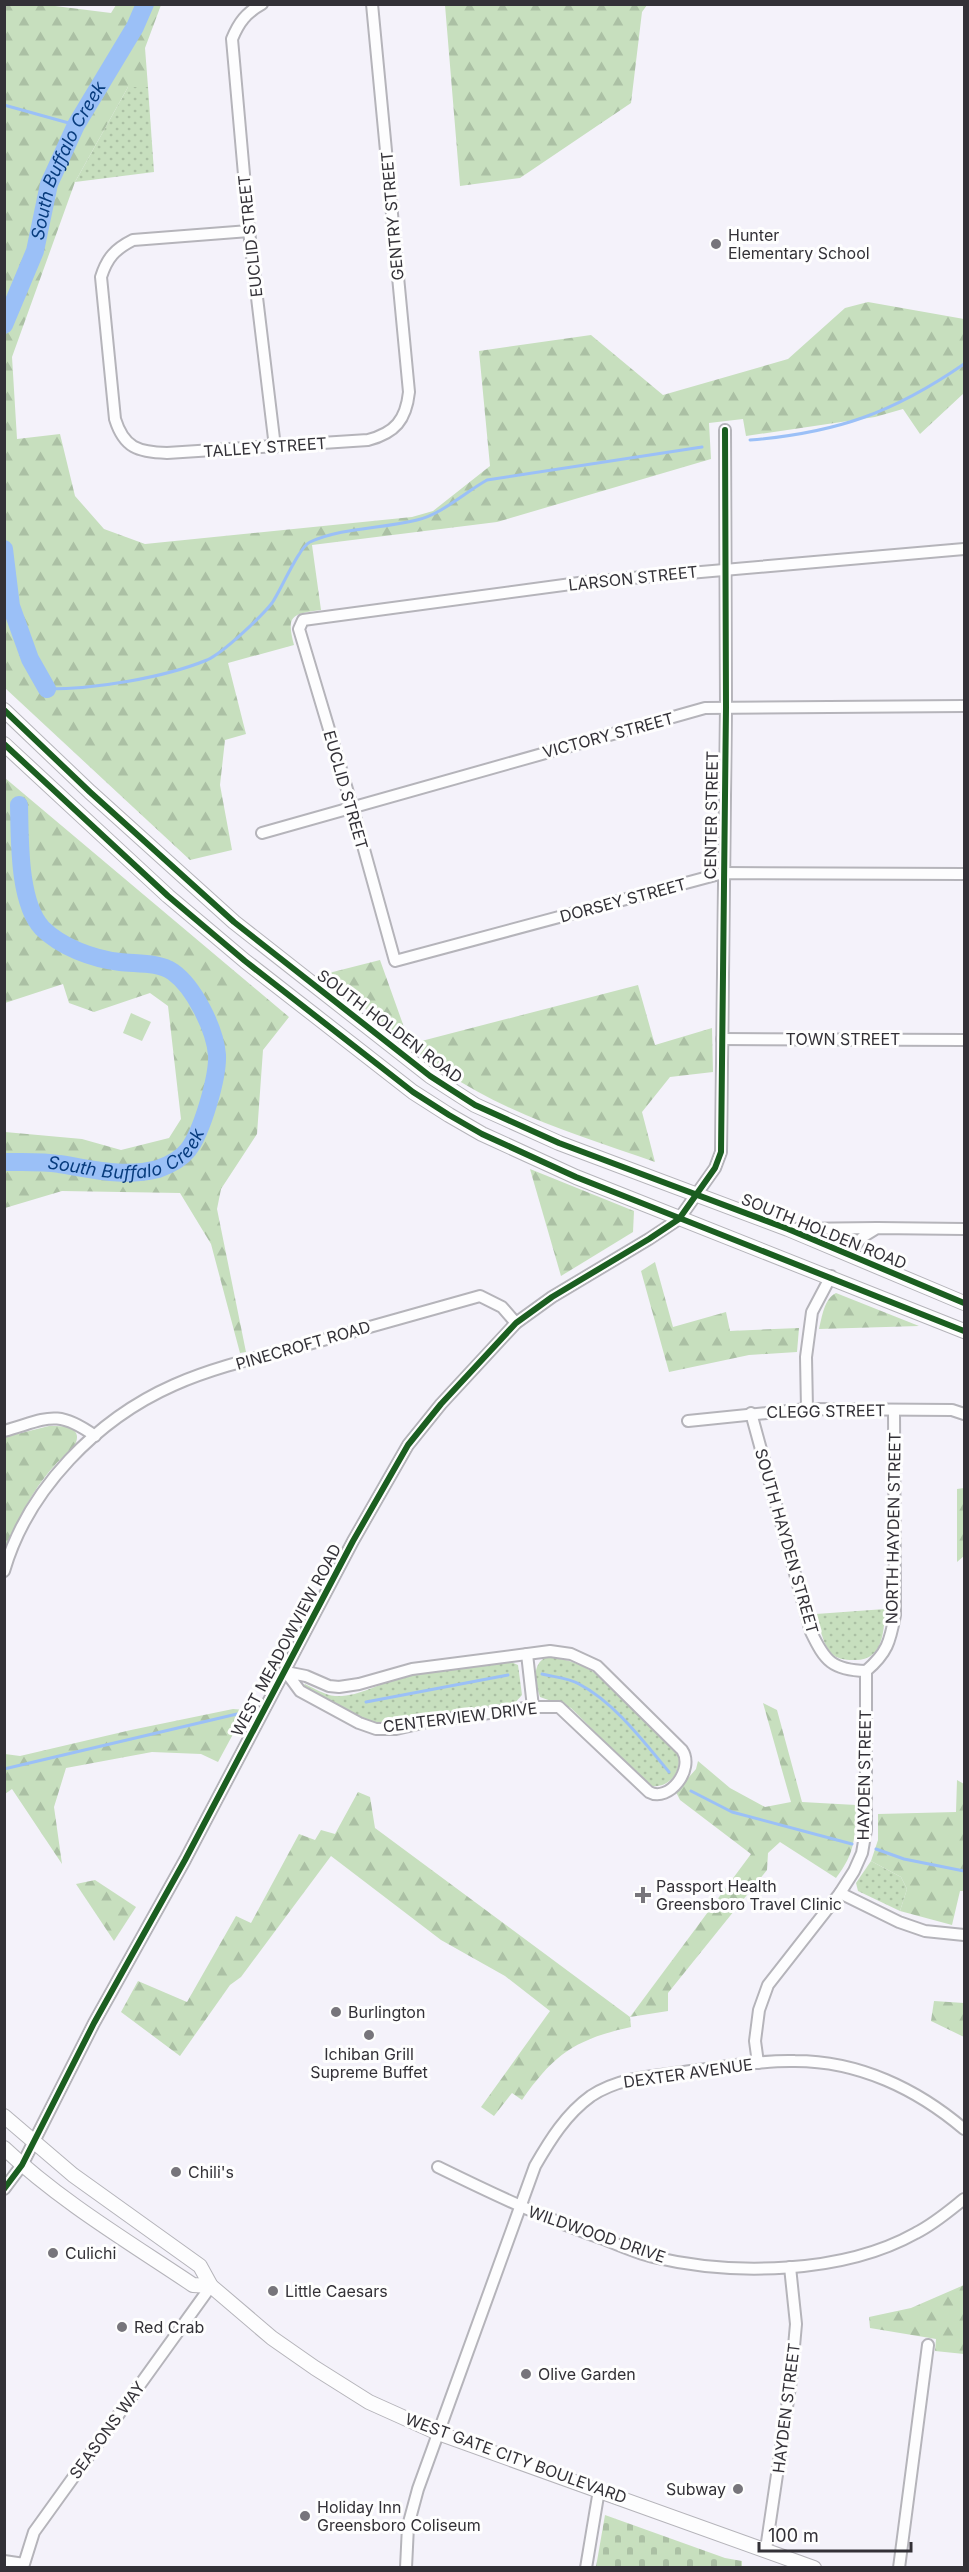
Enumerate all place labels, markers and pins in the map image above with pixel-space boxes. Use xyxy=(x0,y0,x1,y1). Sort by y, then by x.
place label: Hunter Elementary School xyxy=(728,225,870,263)
marker: Hunter Elementary School xyxy=(709,237,723,251)
place label: Passport Health Greensboro Travel Clinic xyxy=(656,1876,842,1914)
marker: Passport Health Greensboro Travel Clinic xyxy=(634,1886,652,1904)
place label: Burlington xyxy=(348,2002,425,2022)
marker: Burlington xyxy=(329,2005,343,2019)
marker: Ichiban Grill Supreme Buffet xyxy=(362,2028,376,2042)
place label: Ichiban Grill Supreme Buffet xyxy=(310,2044,428,2082)
place label: Chili's xyxy=(188,2162,234,2182)
marker: Chili's xyxy=(169,2165,183,2179)
place label: Culichi xyxy=(65,2243,116,2263)
marker: Culichi xyxy=(46,2246,60,2260)
place label: Little Caesars xyxy=(285,2281,388,2301)
marker: Little Caesars xyxy=(266,2284,280,2298)
place label: Red Crab xyxy=(134,2317,204,2337)
marker: Red Crab xyxy=(115,2320,129,2334)
place label: Olive Garden xyxy=(538,2364,636,2384)
marker: Olive Garden xyxy=(519,2367,533,2381)
place label: Subway xyxy=(666,2479,726,2499)
marker: Subway xyxy=(731,2482,745,2496)
place label: Holiday Inn Greensboro Coliseum xyxy=(317,2497,481,2535)
marker: Holiday Inn Greensboro Coliseum xyxy=(298,2509,312,2523)

